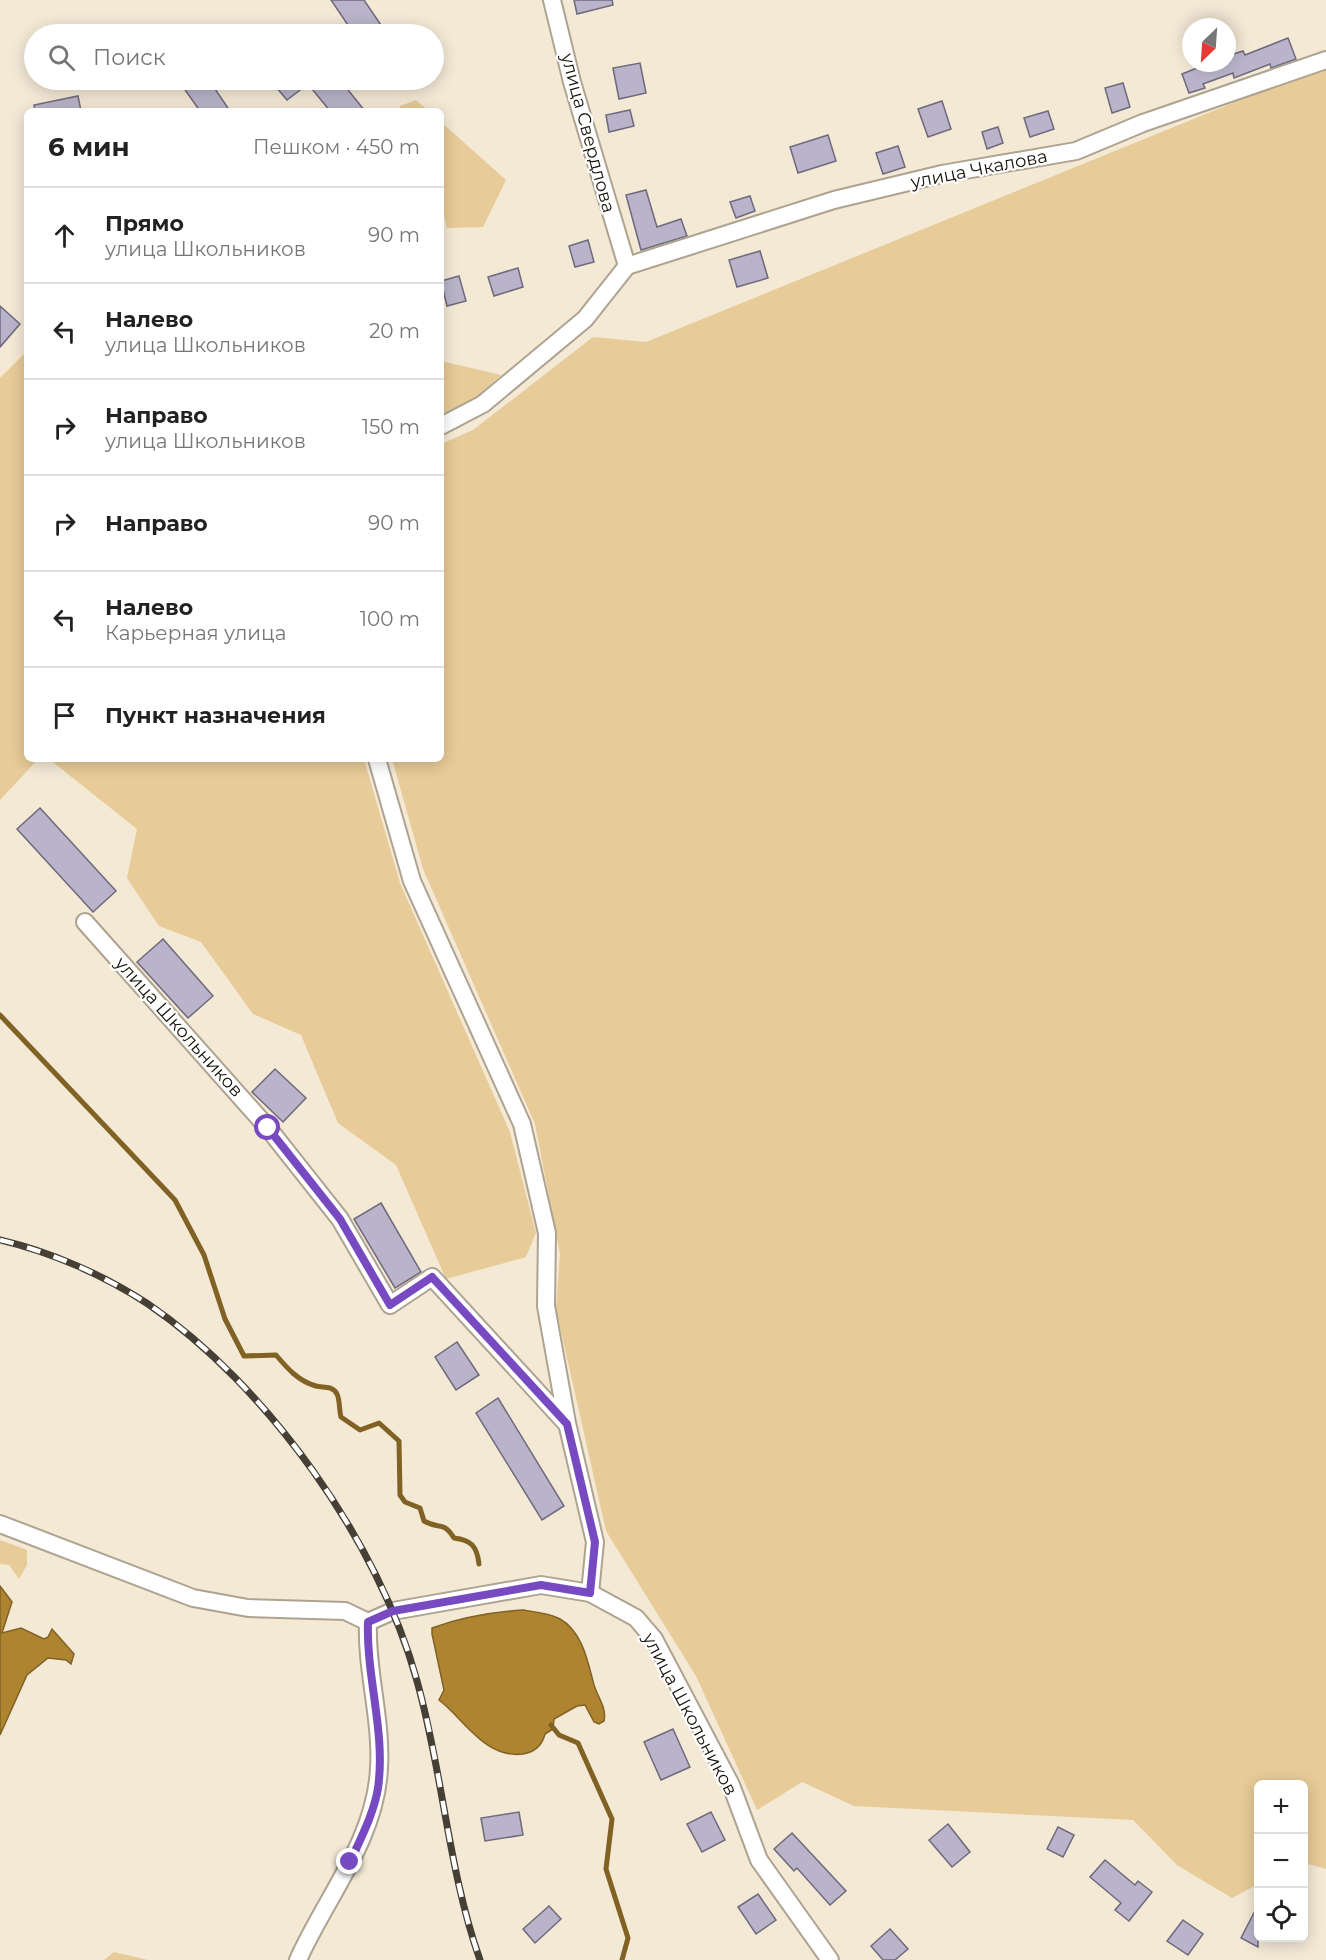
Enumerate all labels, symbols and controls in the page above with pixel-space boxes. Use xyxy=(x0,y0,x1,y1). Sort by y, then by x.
north arrow xyxy=(1182,18,1236,72)
search box xyxy=(24,24,444,90)
icon: search xyxy=(45,41,78,74)
text: Поиск xyxy=(93,44,165,71)
street label: улица Свердлова xyxy=(556,50,620,215)
text: 6 мин xyxy=(48,131,130,163)
text: Пешком · 450 m xyxy=(253,135,420,159)
street label: улица Чкалова xyxy=(908,145,1049,193)
text: Прямо xyxy=(105,210,184,237)
icon: ahead xyxy=(48,219,81,252)
text: 90 m xyxy=(368,223,420,247)
text: улица Школьников xyxy=(105,237,306,261)
text: Налево xyxy=(105,306,193,333)
icon: left xyxy=(48,315,81,348)
text: 20 m xyxy=(369,319,420,343)
text: улица Школьников xyxy=(105,333,306,357)
text: Направо xyxy=(105,402,208,429)
icon: right xyxy=(48,411,81,444)
text: 150 m xyxy=(362,415,420,439)
text: улица Школьников xyxy=(105,429,306,453)
icon: right xyxy=(48,507,81,540)
text: Направо xyxy=(105,510,208,537)
text: 90 m xyxy=(368,511,420,535)
text: Налево xyxy=(105,594,193,621)
icon: left xyxy=(48,603,81,636)
text: 100 m xyxy=(360,607,420,631)
text: Карьерная улица xyxy=(105,621,286,645)
icon: arrive xyxy=(48,699,81,732)
text: Пункт назначения xyxy=(105,702,326,729)
street label: улица Школьников xyxy=(110,952,248,1102)
route start xyxy=(254,1114,280,1140)
street label: улица Школьников xyxy=(637,1628,742,1799)
map controls xyxy=(1254,1780,1308,1942)
button: + xyxy=(1254,1780,1308,1834)
button: − xyxy=(1254,1834,1308,1888)
route end xyxy=(336,1848,362,1874)
button: locate xyxy=(1254,1888,1308,1942)

